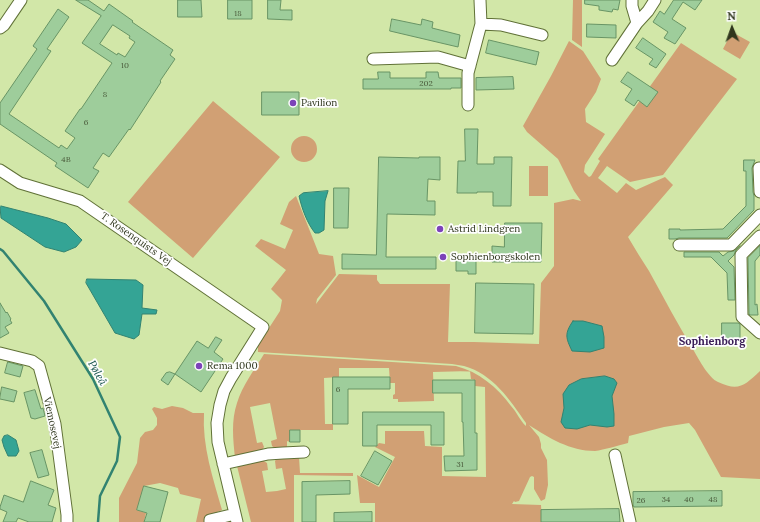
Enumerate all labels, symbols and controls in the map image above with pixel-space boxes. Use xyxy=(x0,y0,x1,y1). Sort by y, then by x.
north arrow xyxy=(712,8,752,48)
house number: 18 xyxy=(234,9,242,19)
text: N xyxy=(727,9,736,23)
house number: 10 xyxy=(121,61,129,71)
house number: 202 xyxy=(419,79,433,89)
house number: 8 xyxy=(103,90,107,100)
place label: Pavilion xyxy=(301,97,337,109)
marker: Pavilion xyxy=(288,98,298,108)
house number: 6 xyxy=(84,118,88,128)
house number: 4B xyxy=(61,155,71,165)
street label: T. Rosenquists Vej xyxy=(98,210,174,268)
place label: Astrid Lindgren xyxy=(448,223,520,235)
marker: Astrid Lindgren xyxy=(435,224,445,234)
place label: Sophienborgskolen xyxy=(451,251,540,263)
marker: Sophienborgskolen xyxy=(438,252,448,262)
district label: Sophienborg xyxy=(679,335,745,349)
water label: Pøleå xyxy=(85,358,109,388)
place label: Rema 1000 xyxy=(207,360,258,372)
marker: Rema 1000 xyxy=(194,361,204,371)
house number: 6 xyxy=(336,385,340,395)
street label: Viemosevej xyxy=(41,396,63,450)
house number: 31 xyxy=(456,460,464,470)
house number: 34 xyxy=(662,495,670,505)
house number: 40 xyxy=(684,495,694,505)
house number: 48 xyxy=(709,495,717,505)
house number: 26 xyxy=(637,496,645,506)

